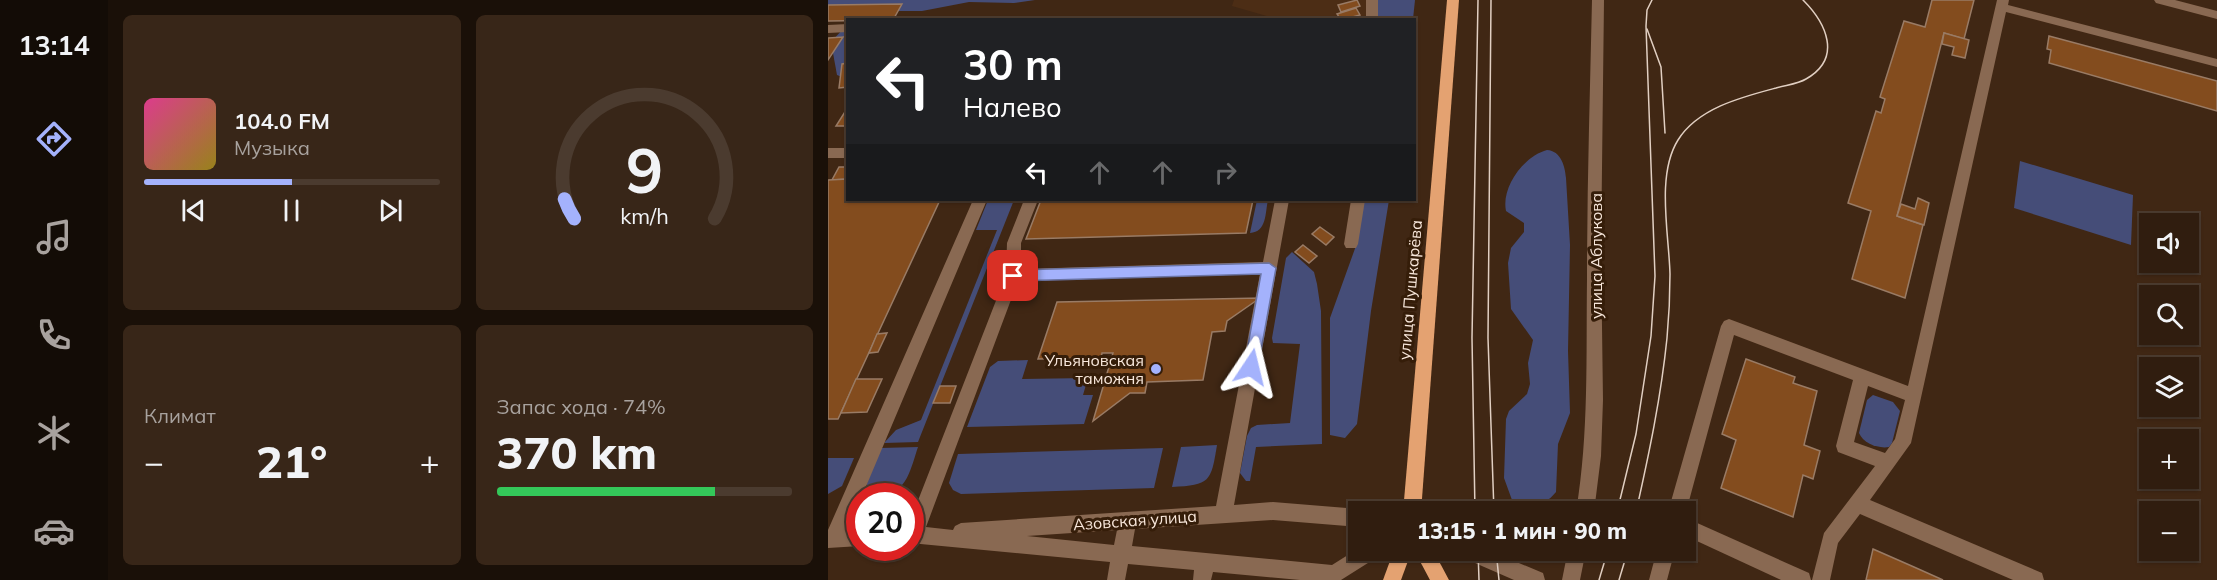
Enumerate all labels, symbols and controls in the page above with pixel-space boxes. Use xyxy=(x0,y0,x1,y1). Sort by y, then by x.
text: 13:14 xyxy=(18,28,90,62)
text: 30 m xyxy=(963,38,1063,91)
icon: left xyxy=(864,42,942,120)
text: Налево xyxy=(963,90,1062,124)
text: 104.0 FM xyxy=(234,107,330,135)
icon: directions xyxy=(33,118,75,160)
text: 9 xyxy=(626,131,663,210)
text: Музыка xyxy=(234,135,310,160)
icon: left xyxy=(1020,156,1053,189)
icon: ahead xyxy=(1083,156,1116,189)
icon: ahead xyxy=(1146,156,1179,189)
icon: right xyxy=(1209,156,1242,189)
street label: улица Аблукова xyxy=(1586,193,1606,319)
icon: previous xyxy=(177,194,210,227)
icon: pause xyxy=(275,194,308,227)
icon: next xyxy=(374,194,407,227)
text: km/h xyxy=(620,203,668,230)
map controls xyxy=(2139,213,2199,561)
button: sound xyxy=(2139,213,2199,273)
icon: music xyxy=(33,216,75,258)
street label: улица Пушкарёва xyxy=(1394,219,1426,361)
pin xyxy=(987,250,1038,301)
icon: arrive xyxy=(996,259,1029,292)
button: search xyxy=(2139,285,2199,345)
icon: phone xyxy=(33,314,75,356)
position arrow xyxy=(1219,335,1283,399)
place label: Ульяновская таможня xyxy=(1044,350,1144,388)
button: layers xyxy=(2139,357,2199,417)
marker: Ульяновская таможня xyxy=(1149,362,1163,376)
text: Запас хода · 74% xyxy=(497,394,666,419)
text: Климат xyxy=(144,403,216,428)
icon: climate xyxy=(33,412,75,454)
text: 370 km xyxy=(497,424,657,480)
button: + xyxy=(2139,429,2199,489)
text: 21° xyxy=(256,433,327,489)
text: − xyxy=(144,441,164,482)
text: + xyxy=(420,441,440,482)
speed limit sign: 20 xyxy=(846,483,924,561)
button: − xyxy=(2139,501,2199,561)
street label: Азовская улица xyxy=(1072,506,1198,534)
icon: car xyxy=(33,510,75,552)
text: 13:15 · 1 мин · 90 m xyxy=(1417,517,1627,545)

